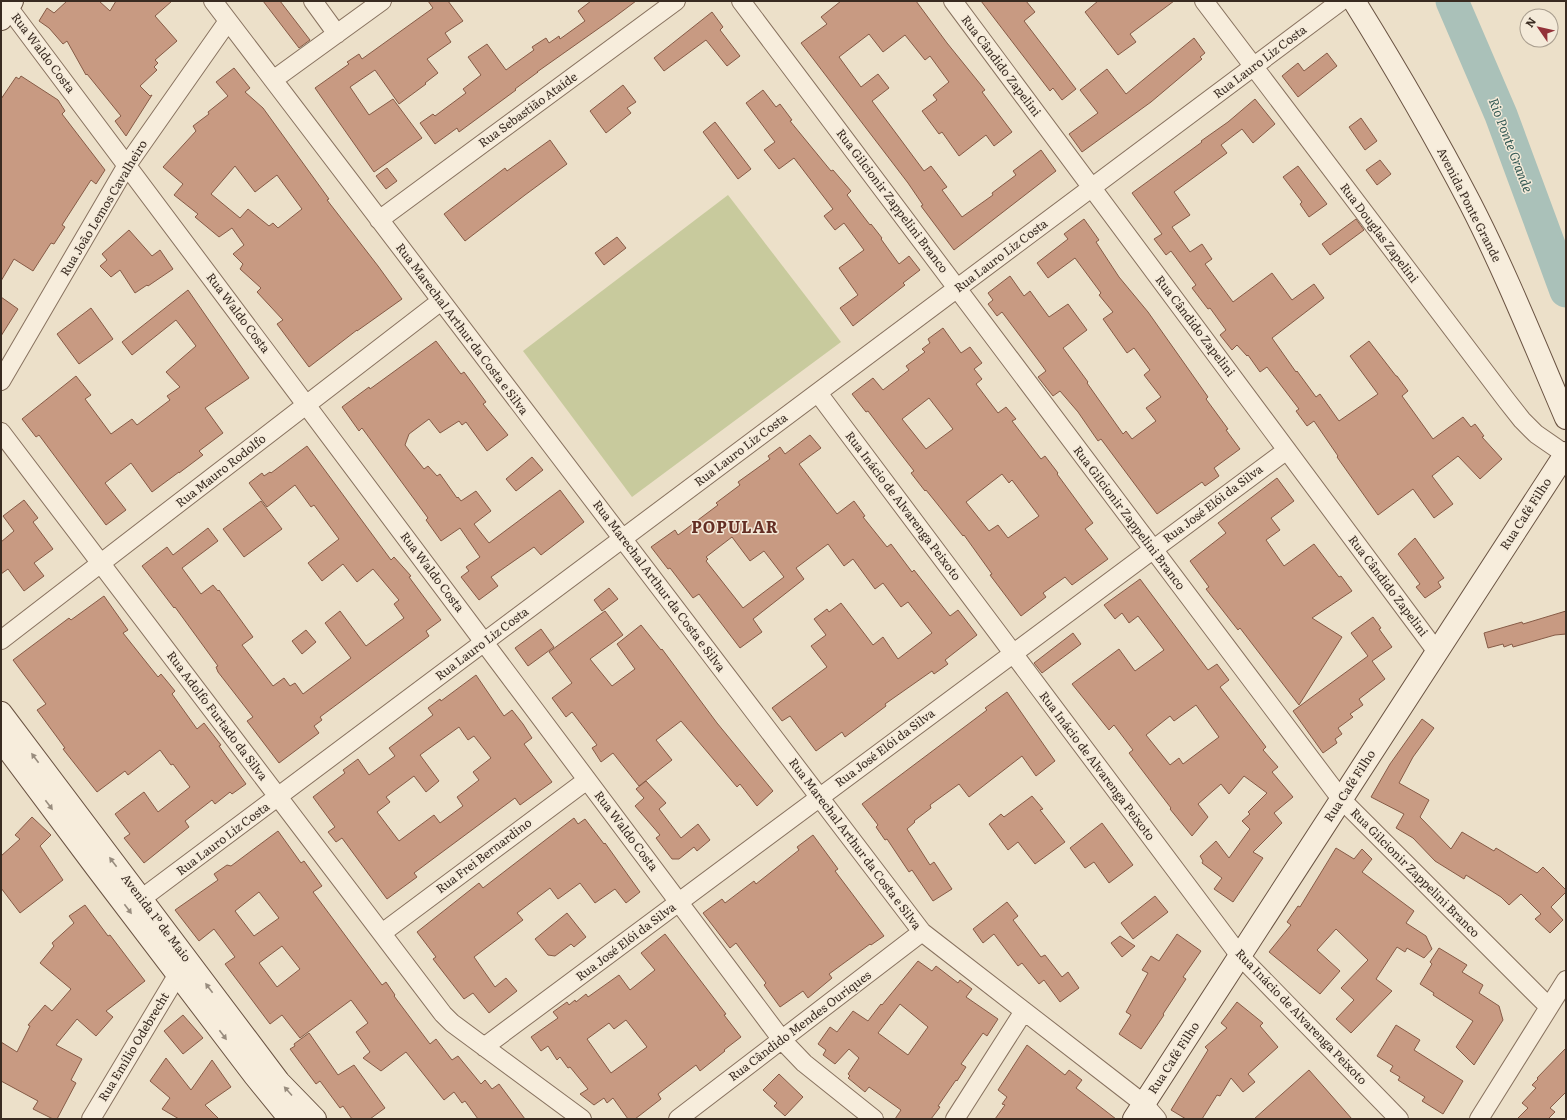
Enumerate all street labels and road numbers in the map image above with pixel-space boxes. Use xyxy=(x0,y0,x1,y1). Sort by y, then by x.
street label: Rua Waldo Costa xyxy=(8,9,80,97)
street label: Rua Cândido Zapelini xyxy=(958,11,1046,120)
street label: Rua Lauro Liz Costa xyxy=(1209,20,1310,102)
street label: Rua Sebastião Ataíde xyxy=(474,67,581,151)
street label: Rua Gilcionir Zappelini Branco xyxy=(832,124,953,276)
street label: Rua João Lemos Cavalheiro xyxy=(55,136,151,279)
street label: Avenida Ponte Grande xyxy=(1433,144,1507,265)
street label: Rua Douglas Zapelini xyxy=(1336,179,1423,286)
street label: Rua Lauro Liz Costa xyxy=(950,214,1051,296)
street label: Rua Marechal Arthur da Costa e Silva xyxy=(392,239,534,418)
street label: Rua Waldo Costa xyxy=(203,269,275,357)
street label: Rua Cândido Zapelini xyxy=(1152,271,1240,380)
street label: Rua Lauro Liz Costa xyxy=(690,408,791,490)
street label: Rua Inácio de Alvarenga Peixoto xyxy=(842,427,966,584)
street label: Rua Mauro Rodolfo xyxy=(171,429,269,511)
street label: Rua Gilcionir Zappelini Branco xyxy=(1069,441,1190,593)
street label: Rua José Elói da Silva xyxy=(1159,459,1267,547)
street label: Rua Café Filho xyxy=(1495,474,1555,553)
street label: Rua Marechal Arthur da Costa e Silva xyxy=(589,496,731,675)
street label: Rua Waldo Costa xyxy=(397,528,469,616)
street label: Rua Cândido Zapelini xyxy=(1345,531,1433,640)
street label: Rua Lauro Liz Costa xyxy=(431,602,532,684)
street label: Rua Adolfo Furtado da Silva xyxy=(163,647,273,784)
street label: Rua Inácio de Alvarenga Peixoto xyxy=(1036,687,1160,844)
street label: Rua José Elói da Silva xyxy=(831,703,939,791)
street label: Rua Café Filho xyxy=(1319,746,1379,825)
street label: Rua Marechal Arthur da Costa e Silva xyxy=(785,754,927,933)
street label: Rua Waldo Costa xyxy=(591,787,663,875)
street label: Rua Lauro Liz Costa xyxy=(172,797,273,879)
street label: Rua Gilcionir Zappelini Branco xyxy=(1347,804,1484,941)
street label: Rua Frei Bernardino xyxy=(432,813,535,897)
street label: Avenida 1º de Maio xyxy=(118,870,196,965)
street label: Rua José Elói da Silva xyxy=(572,897,680,985)
street label: Rua Inácio de Alvarenga Peixoto xyxy=(1232,944,1372,1088)
street label: Rua Cândido Mendes Ouriques xyxy=(724,965,875,1085)
street label: Rua Emílio Odebrecht xyxy=(93,988,173,1105)
street label: Rua Café Filho xyxy=(1143,1018,1203,1097)

